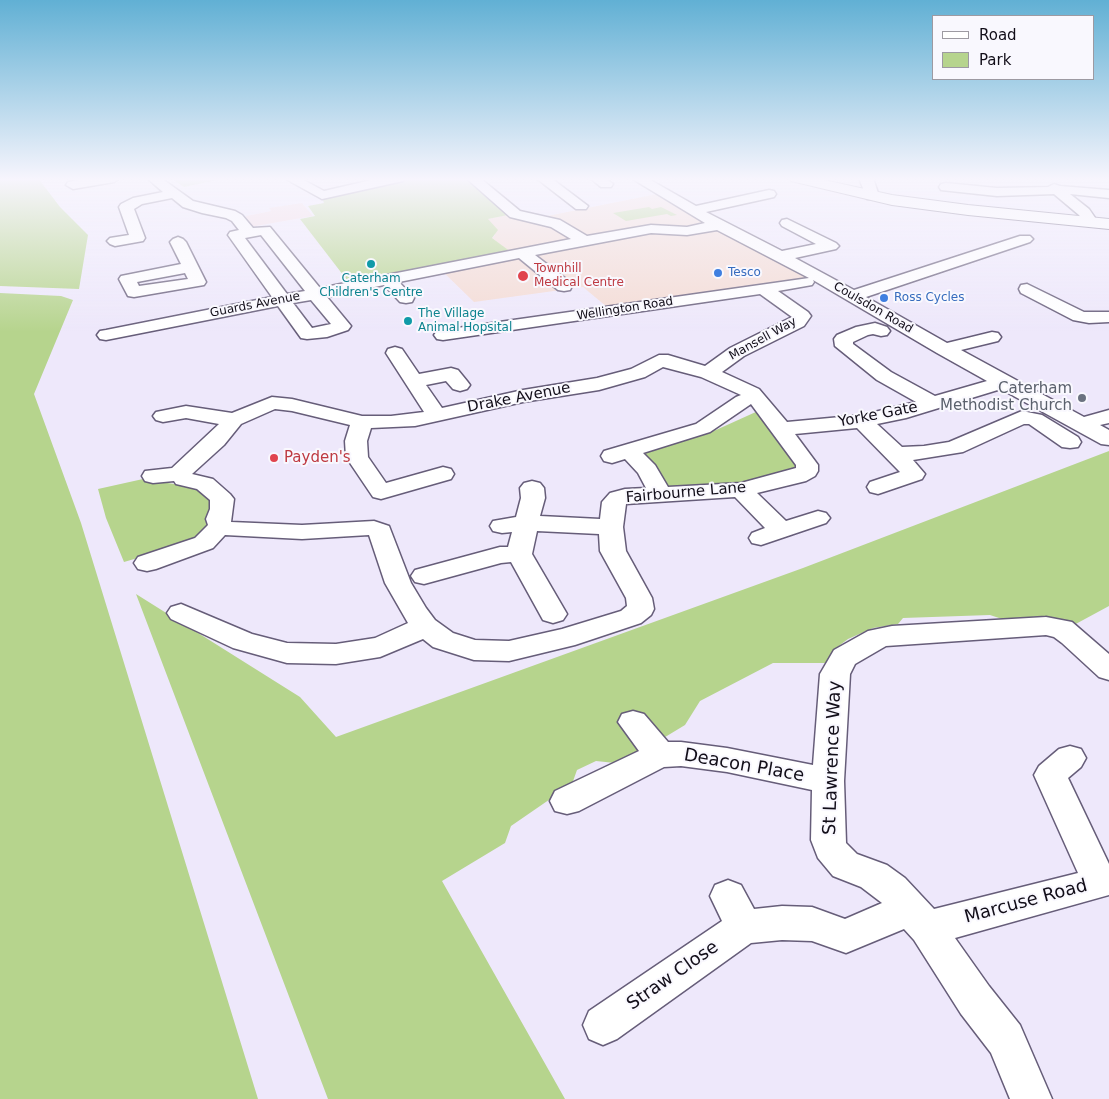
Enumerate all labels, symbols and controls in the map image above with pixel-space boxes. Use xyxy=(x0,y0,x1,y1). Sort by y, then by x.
legend xyxy=(932,15,1094,80)
text: Road xyxy=(979,26,1017,44)
text: Park xyxy=(979,51,1011,69)
marker: Caterham Children's Centre xyxy=(365,258,377,270)
place label: Townhill Medical Centre xyxy=(534,262,624,290)
place label: Tesco xyxy=(728,266,761,280)
marker: Tesco xyxy=(712,267,724,279)
marker: Townhill Medical Centre xyxy=(516,269,530,283)
place label: Caterham Children's Centre xyxy=(319,272,423,300)
street label: Coulsdon Road xyxy=(831,279,915,337)
street label: Guards Avenue xyxy=(209,289,301,321)
place label: Ross Cycles xyxy=(894,291,965,305)
marker: Ross Cycles xyxy=(878,292,890,304)
street label: Wellington Road xyxy=(576,294,674,324)
place label: The Village Animal Hopsital xyxy=(418,307,512,335)
marker: The Village Animal Hopsital xyxy=(402,315,414,327)
street label: Mansell Way xyxy=(727,315,799,363)
street label: Drake Avenue xyxy=(466,379,572,417)
place label: Caterham Methodist Church xyxy=(940,380,1072,415)
marker: Caterham Methodist Church xyxy=(1076,392,1088,404)
street label: Yorke Gate xyxy=(837,398,919,432)
place label: Payden's xyxy=(284,449,351,467)
marker: Payden's xyxy=(268,452,280,464)
street label: Fairbourne Lane xyxy=(625,479,747,507)
street label: St Lawrence Way xyxy=(820,680,846,836)
street label: Deacon Place xyxy=(682,745,806,787)
street label: Marcuse Road xyxy=(962,875,1090,929)
street label: Straw Close xyxy=(623,937,723,1015)

